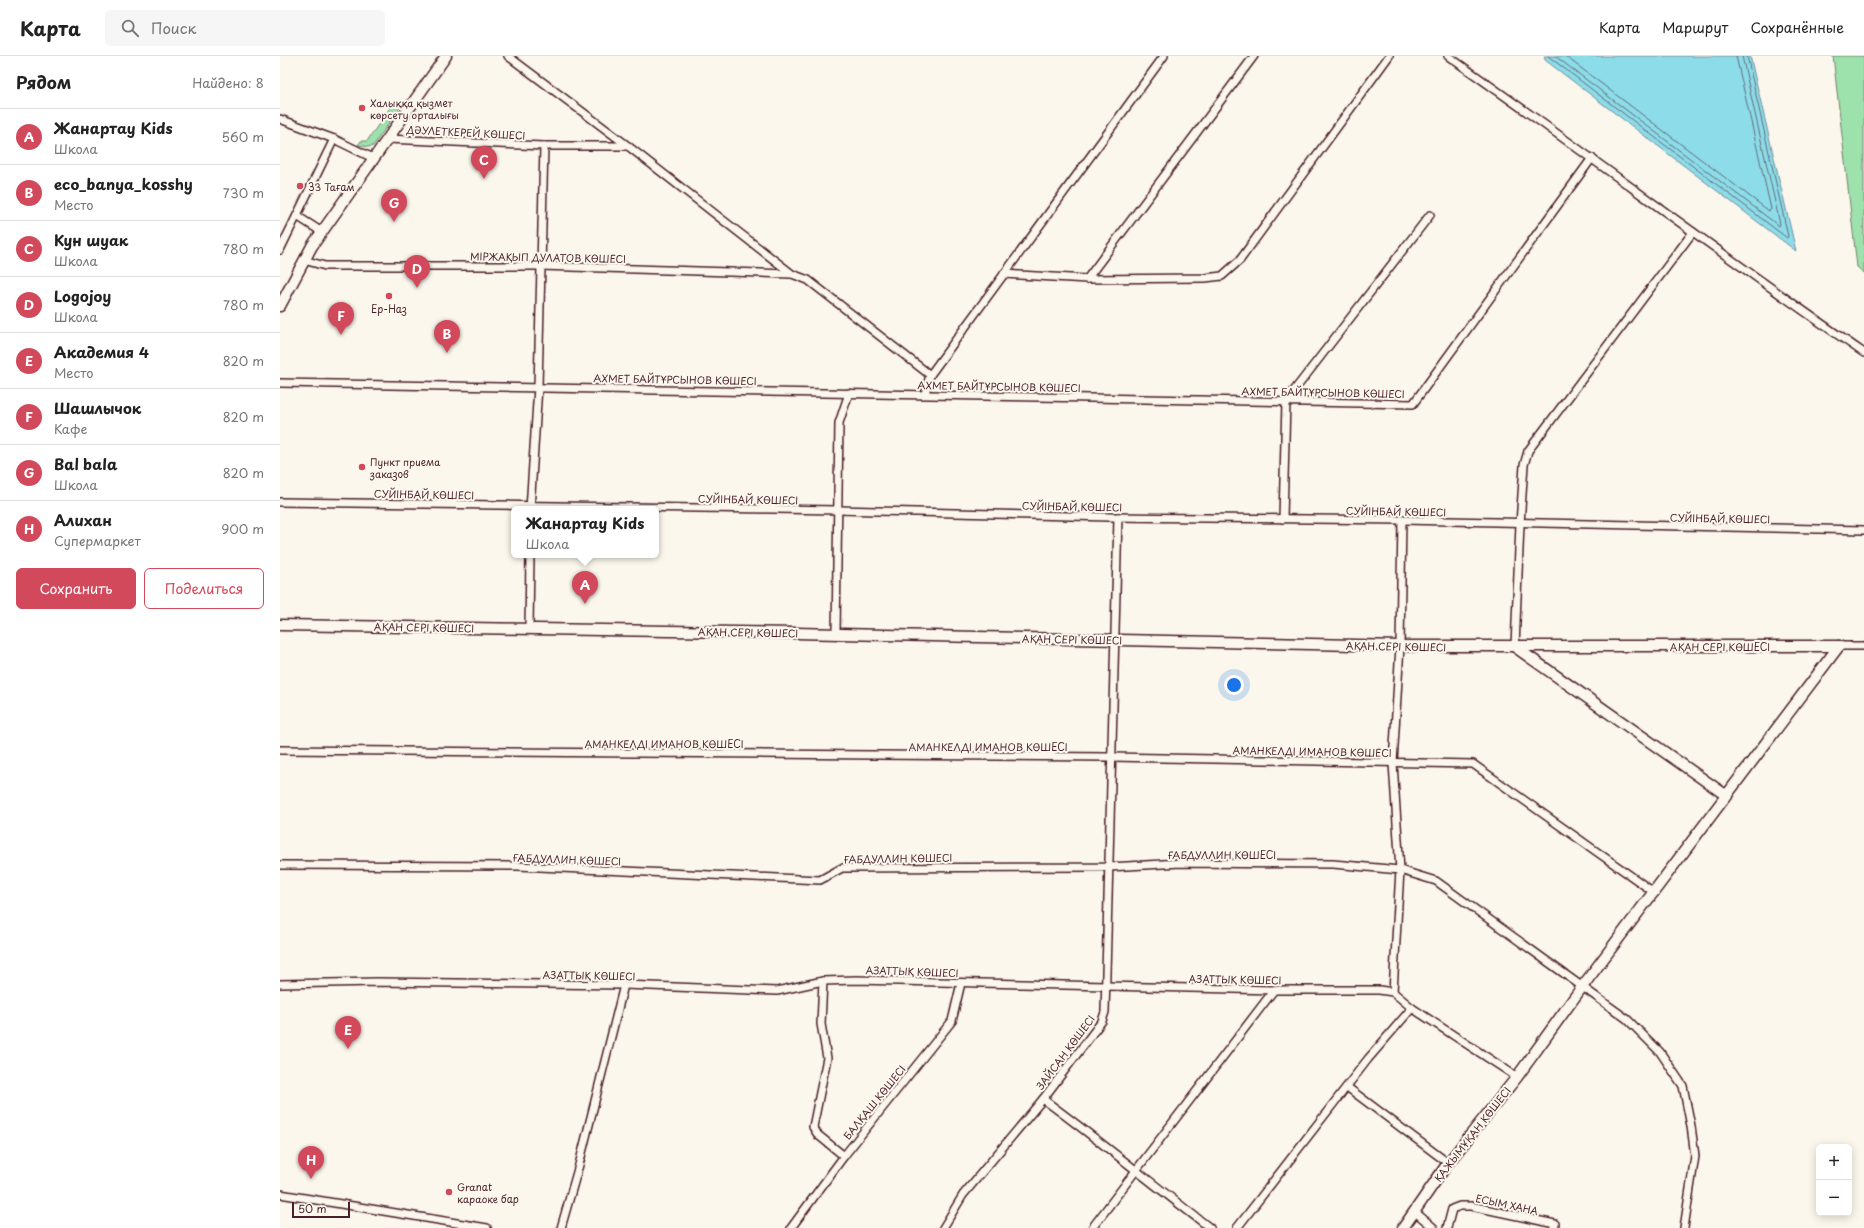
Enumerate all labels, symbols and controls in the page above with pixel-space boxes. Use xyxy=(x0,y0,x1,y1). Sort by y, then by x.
search box xyxy=(105,10,385,46)
text: Карта xyxy=(20,14,81,42)
text: Поиск xyxy=(151,16,196,39)
icon: search xyxy=(119,17,141,39)
text: Карта xyxy=(1599,17,1640,38)
text: Маршрут xyxy=(1662,17,1728,38)
text: Сохранённые xyxy=(1750,17,1844,38)
text: Рядом xyxy=(16,69,71,95)
text: Найдено: 8 xyxy=(192,73,264,92)
place label: Халыққа қызмет көрсету орталығы xyxy=(370,95,459,123)
marker: Халыққа қызмет көрсету орталығы xyxy=(357,103,367,113)
text: Жанартау Kids xyxy=(54,116,173,139)
street label: ДӘУЛЕТКЕРЕЙ КӨШЕСІ xyxy=(405,121,526,143)
text: A xyxy=(24,127,34,146)
text: 560 m xyxy=(222,127,264,146)
text: Школа xyxy=(54,139,98,158)
pin: C xyxy=(471,146,497,179)
text: eco_banya_kosshy xyxy=(54,172,193,195)
place label: 33 Тағам xyxy=(308,179,355,194)
marker: 33 Тағам xyxy=(295,181,305,191)
text: B xyxy=(25,183,33,202)
text: 730 m xyxy=(223,183,264,202)
pin: G xyxy=(381,189,407,222)
text: Место xyxy=(54,195,94,214)
text: Кун шуак xyxy=(54,228,128,251)
text: C xyxy=(24,239,34,258)
text: 780 m xyxy=(223,239,264,258)
street label: МІРЖАҚЫП ДУЛАТОВ КӨШЕСІ xyxy=(470,248,626,266)
text: Школа xyxy=(54,251,98,270)
pin: D xyxy=(404,255,430,288)
text: Logojoy xyxy=(54,284,111,307)
marker: Ер-Наз xyxy=(384,291,394,301)
text: D xyxy=(24,295,34,314)
text: 780 m xyxy=(223,295,264,314)
place label: Ер-Наз xyxy=(371,301,407,316)
pin: F xyxy=(328,302,354,335)
text: Школа xyxy=(54,307,98,326)
pin: B xyxy=(434,320,460,353)
text: Академия 4 xyxy=(54,340,149,363)
text: E xyxy=(25,351,33,370)
text: 820 m xyxy=(223,351,264,370)
text: Место xyxy=(54,363,94,382)
street label: АХМЕТ БАЙТҰРСЫНОВ КӨШЕСІ xyxy=(593,370,757,388)
street label: АХМЕТ БАЙТҰРСЫНОВ КӨШЕСІ xyxy=(917,377,1081,395)
street label: АХМЕТ БАЙТҰРСЫНОВ КӨШЕСІ xyxy=(1241,383,1405,401)
text: Шашлычок xyxy=(54,396,141,419)
text: F xyxy=(25,407,33,426)
text: 820 m xyxy=(223,407,264,426)
text: Кафе xyxy=(54,419,87,438)
text: Bal bala xyxy=(54,452,117,475)
place label: Пункт приема заказов xyxy=(369,454,441,481)
marker: Пункт приема заказов xyxy=(357,462,367,472)
text: G xyxy=(24,463,34,482)
text: 820 m xyxy=(223,463,264,482)
text: Школа xyxy=(54,475,98,494)
street label: СУЙІНБАЙ КӨШЕСІ xyxy=(374,486,474,502)
street label: СУЙІНБАЙ КӨШЕСІ xyxy=(698,491,798,507)
street label: СУЙІНБАЙ КӨШЕСІ xyxy=(1022,498,1122,514)
street label: СУЙІНБАЙ КӨШЕСІ xyxy=(1346,503,1446,519)
popup xyxy=(511,506,659,558)
text: Алихан xyxy=(54,508,112,531)
street label: СУЙІНБАЙ КӨШЕСІ xyxy=(1670,510,1770,526)
text: Жанартау Kids xyxy=(526,511,644,534)
text: H xyxy=(24,519,34,538)
text: 900 m xyxy=(221,519,264,538)
text: Супермаркет xyxy=(54,531,141,550)
text: Школа xyxy=(526,534,569,553)
button: Сохранить xyxy=(16,568,136,609)
button: Поделиться xyxy=(144,568,264,609)
pin: A xyxy=(572,571,598,604)
street label: АҚАН СЕРІ КӨШЕСІ xyxy=(374,619,474,635)
street label: АҚАН СЕРІ КӨШЕСІ xyxy=(698,624,798,640)
street label: АҚАН СЕРІ КӨШЕСІ xyxy=(1022,631,1122,647)
street label: АҚАН СЕРІ КӨШЕСІ xyxy=(1346,638,1446,654)
street label: АҚАН СЕРІ КӨШЕСІ xyxy=(1670,639,1770,654)
your location xyxy=(1224,675,1244,695)
street label: АМАНКЕЛДІ ИМАНОВ КӨШЕСІ xyxy=(584,736,744,751)
street label: АМАНКЕЛДІ ИМАНОВ КӨШЕСІ xyxy=(908,739,1068,754)
street label: АМАНКЕЛДІ ИМАНОВ КӨШЕСІ xyxy=(1232,742,1392,760)
street label: ҒАБДУЛЛИН КӨШЕСІ xyxy=(1168,847,1276,862)
street label: ҒАБДУЛЛИН КӨШЕСІ xyxy=(513,850,621,868)
street label: ҒАБДУЛЛИН КӨШЕСІ xyxy=(844,850,952,866)
street label: АЗАТТЫҚ КӨШЕСІ xyxy=(865,962,959,980)
street label: АЗАТТЫҚ КӨШЕСІ xyxy=(542,967,636,983)
street label: АЗАТТЫҚ КӨШЕСІ xyxy=(1188,971,1282,987)
street label: ЗАЙСАН КӨШЕСІ xyxy=(1032,1012,1098,1092)
pin: E xyxy=(335,1016,361,1049)
street label: БАЛҚАШ КӨШЕСІ xyxy=(839,1062,909,1142)
street label: ҚАЖЫМҰҚАН КӨШЕСІ xyxy=(1430,1084,1514,1184)
map controls xyxy=(1816,1144,1852,1216)
button: + xyxy=(1816,1144,1852,1180)
pin: H xyxy=(298,1146,324,1179)
place label: Granat караоке бар xyxy=(457,1179,519,1206)
button: − xyxy=(1816,1180,1852,1216)
marker: Granat караоке бар xyxy=(444,1187,454,1197)
street label: ЕСЫМ ХАНА xyxy=(1474,1190,1540,1218)
scale bar xyxy=(292,1200,350,1219)
text: 50 m xyxy=(298,1200,327,1217)

